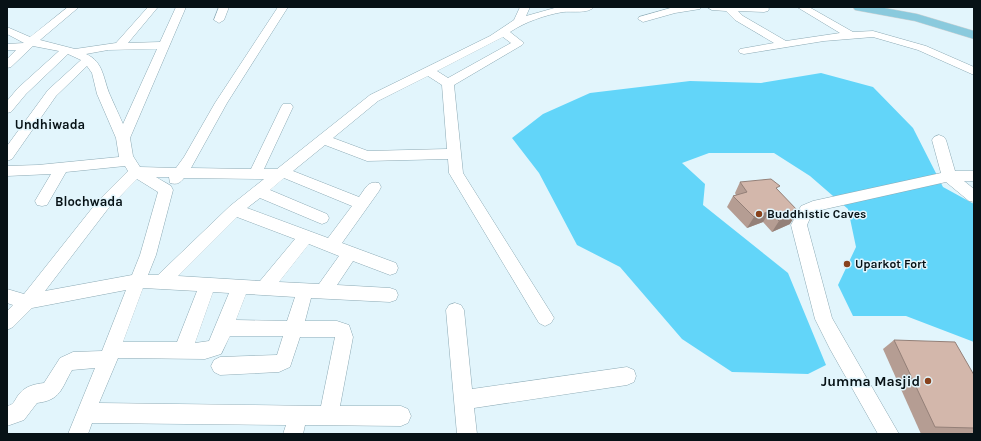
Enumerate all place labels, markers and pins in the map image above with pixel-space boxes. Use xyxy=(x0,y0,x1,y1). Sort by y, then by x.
place label: Buddhistic Caves xyxy=(767,207,866,221)
marker: Buddhistic Caves xyxy=(754,209,764,219)
place label: Uparkot Fort xyxy=(855,257,927,271)
marker: Uparkot Fort xyxy=(842,259,852,269)
place label: Jumma Masjid xyxy=(821,373,920,390)
marker: Jumma Masjid xyxy=(923,376,933,386)

